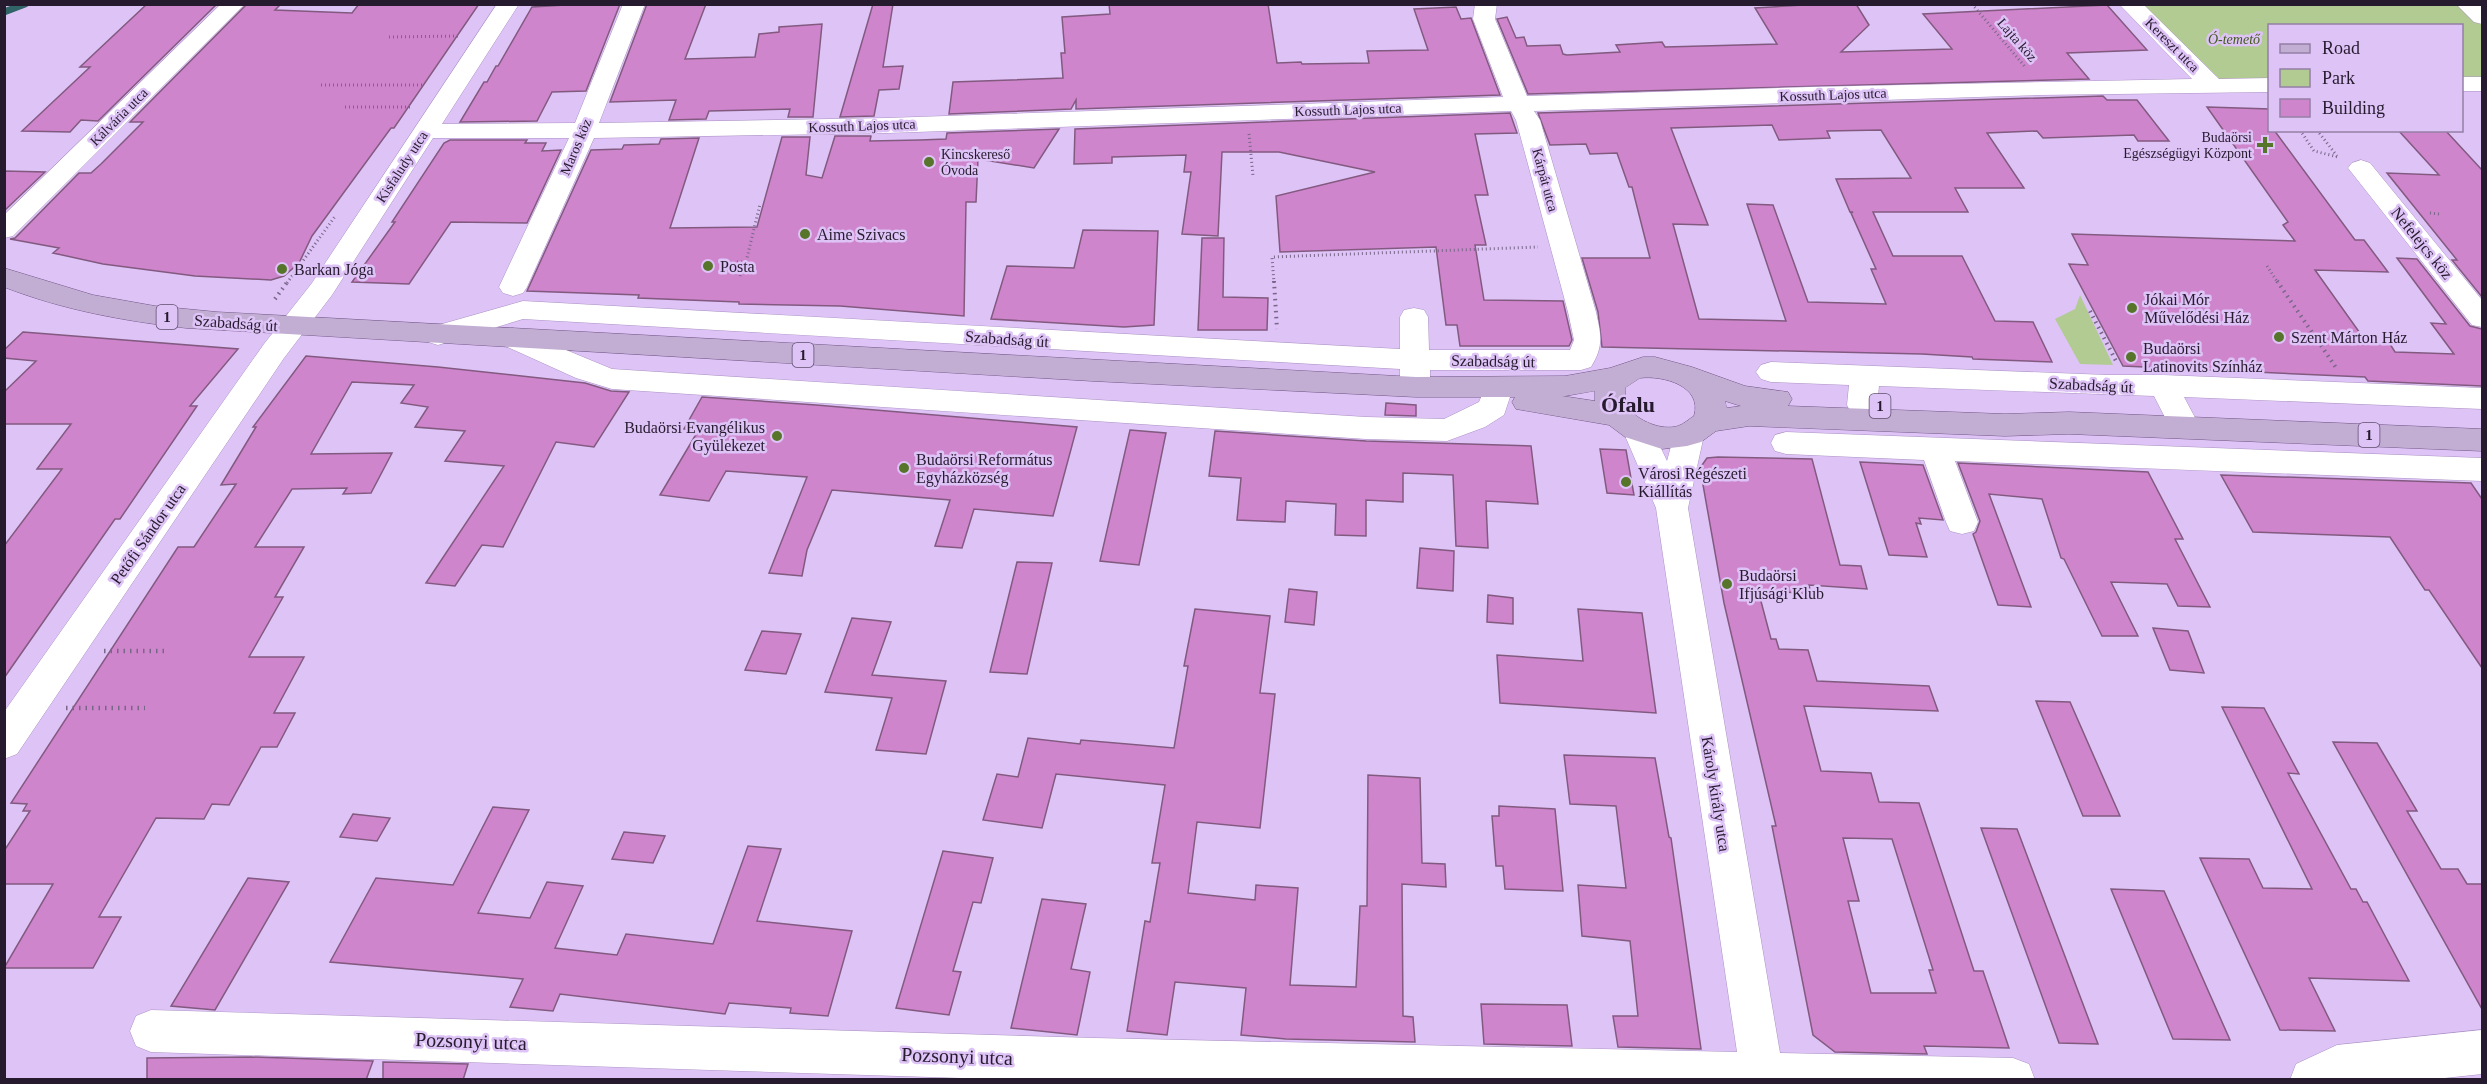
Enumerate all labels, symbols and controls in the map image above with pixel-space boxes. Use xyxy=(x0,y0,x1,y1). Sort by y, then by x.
street label: Lajta köz xyxy=(1994,15,2040,65)
street label: Kereszt utca xyxy=(2142,15,2202,75)
legend xyxy=(2268,24,2463,132)
park label: Ó-temető xyxy=(2208,31,2261,47)
text: Road xyxy=(2322,38,2360,58)
text: Park xyxy=(2322,68,2355,88)
street label: Kálvária utca xyxy=(87,85,151,149)
street label: Kossuth Lajos utca xyxy=(1779,86,1888,104)
text: Building xyxy=(2322,98,2385,118)
street label: Kossuth Lajos utca xyxy=(1294,101,1403,119)
street label: Maros köz xyxy=(557,117,595,177)
street label: Kossuth Lajos utca xyxy=(808,117,917,135)
street label: Kisfaludy utca xyxy=(373,128,431,205)
place label: Budaörsi Egészségügyi Központ xyxy=(2123,130,2252,161)
marker: Budaörsi Egészségügyi Központ xyxy=(2256,136,2274,154)
place label: Kincskereső Óvoda xyxy=(941,147,1010,178)
street label: Kárpát utca xyxy=(1529,147,1561,214)
marker: Kincskereső Óvoda xyxy=(922,155,936,169)
street label: Nefelejcs köz xyxy=(2387,204,2456,283)
place label: Aime Szivacs xyxy=(817,226,905,243)
marker: Aime Szivacs xyxy=(798,227,812,241)
place label: Posta xyxy=(720,258,755,275)
marker: Posta xyxy=(701,259,715,273)
place label: Barkan Jóga xyxy=(294,261,374,279)
marker: Barkan Jóga xyxy=(275,262,289,276)
place label: Jókai Mór Művelődési Ház xyxy=(2144,291,2249,326)
marker: Jókai Mór Művelődési Ház xyxy=(2125,301,2139,315)
road number: 1 xyxy=(156,305,178,329)
street label: Szabadság út xyxy=(193,312,279,335)
street label: Szabadság út xyxy=(964,328,1050,351)
place label: Szent Márton Ház xyxy=(2291,329,2407,346)
marker: Szent Márton Ház xyxy=(2272,330,2286,344)
place label: Budaörsi Latinovits Színház xyxy=(2143,340,2263,375)
road number: 1 xyxy=(792,343,814,367)
marker: Budaörsi Latinovits Színház xyxy=(2124,350,2138,364)
street label: Szabadság út xyxy=(1451,352,1536,371)
street label: Szabadság út xyxy=(2049,374,2134,397)
district label: Ófalu xyxy=(1601,392,1655,417)
road number: 1 xyxy=(1870,394,1890,418)
place label: Budaörsi Evangélikus Gyülekezet xyxy=(624,419,766,455)
road number: 1 xyxy=(2358,423,2380,447)
marker: Budaörsi Evangélikus Gyülekezet xyxy=(770,429,784,443)
place label: Budaörsi Református Egyházközség xyxy=(916,451,1052,487)
marker: Budaörsi Református Egyházközség xyxy=(897,461,911,475)
place label: Városi Régészeti Kiállítás xyxy=(1638,465,1747,500)
marker: Városi Régészeti Kiállítás xyxy=(1619,475,1633,489)
street label: Petőfi Sándor utca xyxy=(107,481,189,587)
place label: Budaörsi Ifjúsági Klub xyxy=(1739,567,1824,603)
marker: Budaörsi Ifjúsági Klub xyxy=(1720,577,1734,591)
street label: Károly király utca xyxy=(1698,735,1734,853)
street label: Pozsonyi utca xyxy=(415,1028,527,1055)
street label: Pozsonyi utca xyxy=(901,1043,1013,1070)

